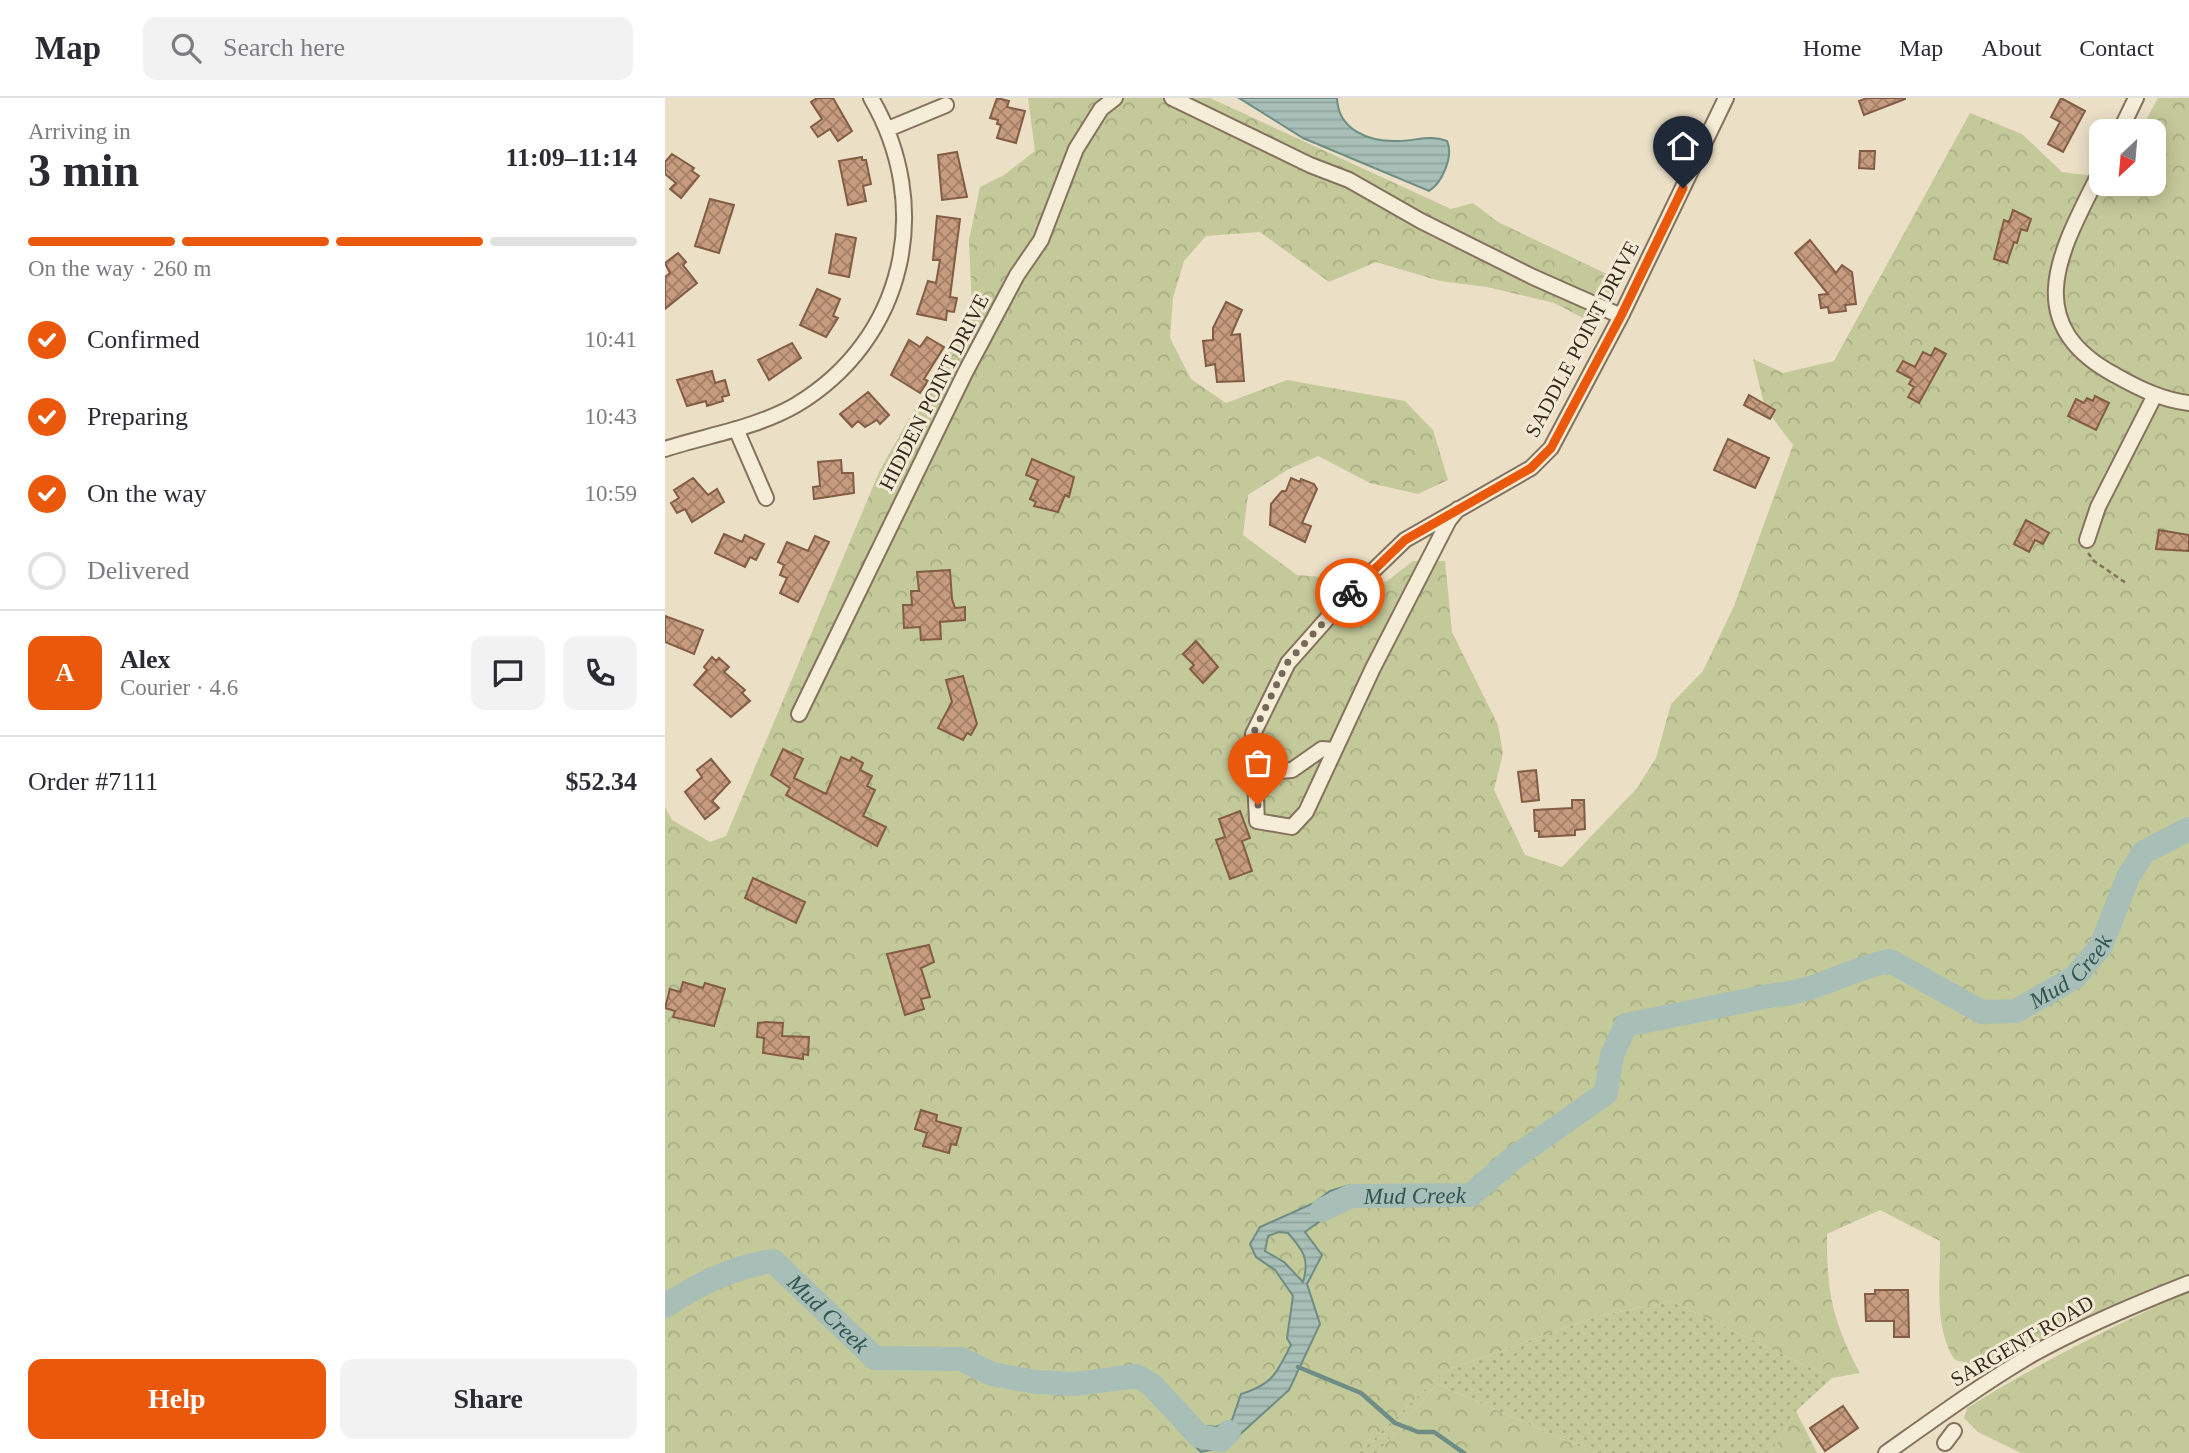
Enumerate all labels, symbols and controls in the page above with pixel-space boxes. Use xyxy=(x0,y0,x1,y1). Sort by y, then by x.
search box xyxy=(143,17,633,80)
icon: search xyxy=(167,29,205,67)
text: Map xyxy=(35,30,101,66)
text: Search here xyxy=(223,33,345,62)
text: Home xyxy=(1803,35,1861,61)
text: Map xyxy=(1899,35,1943,61)
text: About xyxy=(1981,35,2041,61)
text: Contact xyxy=(2079,35,2154,61)
pin xyxy=(1653,116,1713,188)
text: Arriving in xyxy=(28,119,131,144)
north arrow xyxy=(2089,119,2167,196)
map controls xyxy=(2089,119,2166,196)
icon: home xyxy=(1664,127,1702,165)
text: 11:09–11:14 xyxy=(506,143,637,172)
text: 3 min xyxy=(28,145,139,196)
street label: SADDLE POINT DRIVE xyxy=(1520,237,1644,441)
text: On the way · 260 m xyxy=(28,256,211,281)
street label: HIDDEN POINT DRIVE xyxy=(874,290,994,494)
icon: check xyxy=(28,321,66,359)
text: Confirmed xyxy=(87,325,200,354)
text: 10:41 xyxy=(585,327,637,352)
icon: check xyxy=(28,398,66,436)
text: Preparing xyxy=(87,402,188,431)
text: 10:43 xyxy=(585,404,637,429)
icon: check xyxy=(28,475,66,513)
text: On the way xyxy=(87,479,207,508)
text: 10:59 xyxy=(585,481,637,506)
text: Delivered xyxy=(87,556,190,585)
courier xyxy=(1315,558,1385,628)
icon: bike xyxy=(1331,574,1369,612)
button: chat xyxy=(471,636,545,710)
button: phone xyxy=(563,636,637,710)
text: Alex xyxy=(120,645,171,674)
text: A xyxy=(56,658,74,687)
text: Courier · 4.6 xyxy=(120,675,238,700)
pin xyxy=(1228,733,1288,805)
icon: bag xyxy=(1239,744,1277,782)
text: Order #7111 xyxy=(28,767,158,796)
text: $52.34 xyxy=(566,767,637,796)
water label: Mud Creek xyxy=(2024,931,2117,1014)
water label: Mud Creek xyxy=(1363,1183,1467,1209)
water label: Mud Creek xyxy=(781,1269,874,1359)
street label: SARGENT ROAD xyxy=(1946,1290,2098,1392)
button: Help xyxy=(28,1359,326,1439)
button: Share xyxy=(340,1359,637,1439)

